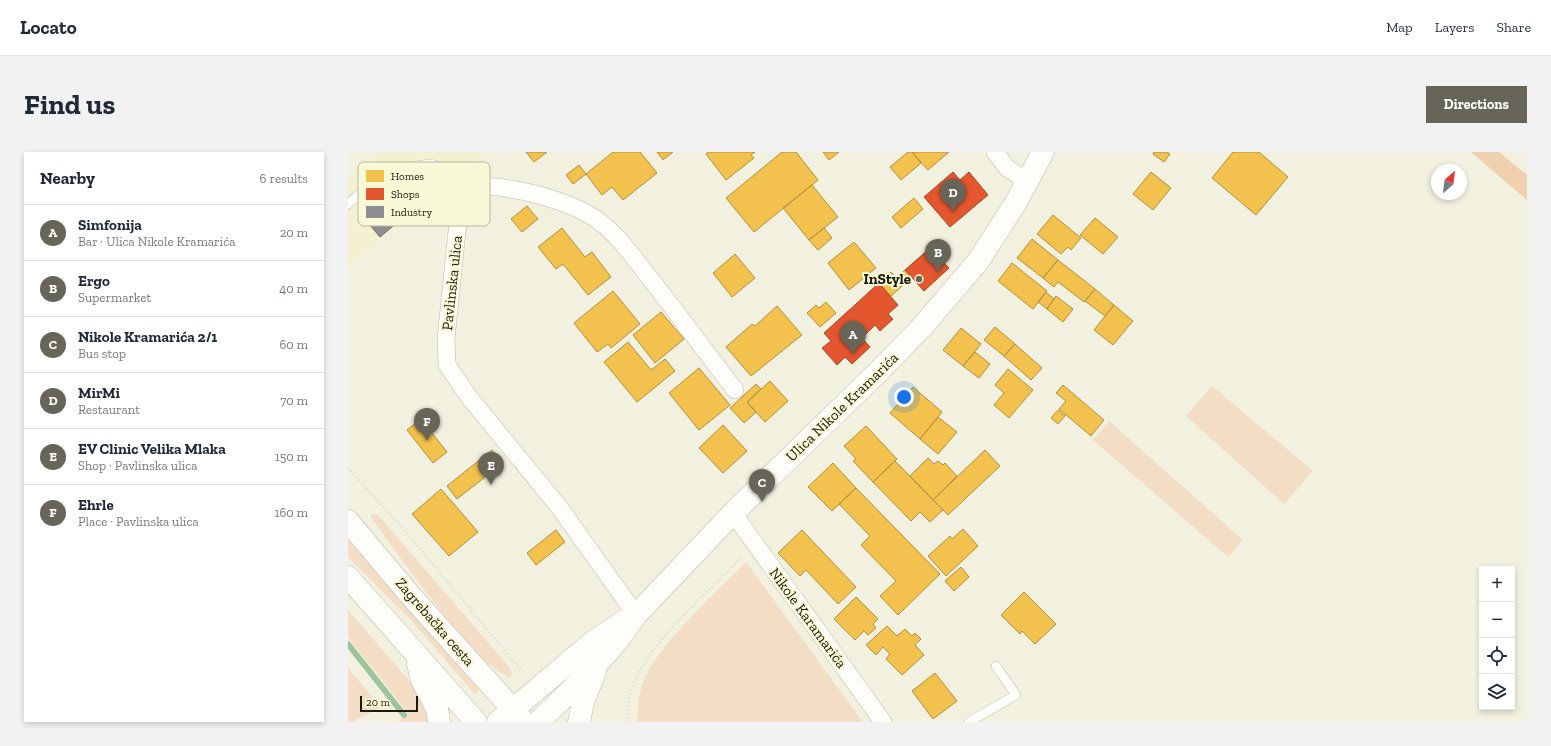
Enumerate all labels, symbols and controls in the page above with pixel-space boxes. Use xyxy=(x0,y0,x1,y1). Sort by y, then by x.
text: Locato xyxy=(20,16,77,39)
text: Map xyxy=(1386,19,1413,36)
text: Layers xyxy=(1435,19,1474,36)
text: Share xyxy=(1496,19,1531,36)
button: Directions xyxy=(1426,86,1527,123)
text: Find us xyxy=(24,88,115,121)
legend xyxy=(358,162,490,226)
north arrow xyxy=(1431,164,1467,200)
text: Nearby xyxy=(40,168,95,188)
text: Homes xyxy=(391,170,424,183)
text: 6 results xyxy=(260,171,308,186)
pin: D xyxy=(940,179,966,212)
text: Shops xyxy=(391,188,420,201)
text: Industry xyxy=(391,206,433,219)
text: Simfonija xyxy=(78,216,142,234)
text: A xyxy=(49,225,57,240)
text: 20 m xyxy=(280,225,308,240)
text: Bar · Ulica Nikole Kramarića xyxy=(78,234,236,249)
street label: Pavlinska ulica xyxy=(438,235,466,331)
pin: B xyxy=(925,239,951,272)
place label: InStyle xyxy=(863,270,911,288)
text: Ergo xyxy=(78,272,110,290)
marker: InStyle xyxy=(914,274,924,284)
text: B xyxy=(49,281,57,296)
text: 40 m xyxy=(279,281,308,296)
text: Supermarket xyxy=(78,290,151,305)
pin: A xyxy=(840,321,866,354)
text: Nikole Kramarića 2/1 xyxy=(78,328,217,346)
text: C xyxy=(49,337,57,352)
text: 60 m xyxy=(279,337,308,352)
text: Bus stop xyxy=(78,346,126,361)
street label: Ulica Nikole Kramarića xyxy=(782,349,902,465)
text: MirMi xyxy=(78,384,120,402)
your location xyxy=(894,387,914,407)
text: D xyxy=(48,393,58,408)
text: 70 m xyxy=(280,393,308,408)
text: Restaurant xyxy=(78,402,140,417)
pin: F xyxy=(414,408,440,441)
text: EV Clinic Velika Mlaka xyxy=(78,440,226,458)
text: E xyxy=(49,449,57,464)
text: 150 m xyxy=(275,449,308,464)
pin: E xyxy=(478,452,504,485)
text: Shop · Pavlinska ulica xyxy=(78,458,198,473)
pin: C xyxy=(749,469,775,502)
text: Ehrle xyxy=(78,496,114,514)
text: F xyxy=(49,505,57,520)
text: 160 m xyxy=(274,505,308,520)
text: Place · Pavlinska ulica xyxy=(78,514,199,529)
street label: Nikole Karamarića xyxy=(765,564,851,672)
map controls xyxy=(1479,566,1515,710)
button: + xyxy=(1479,566,1515,602)
street label: Zagrebačka cesta xyxy=(392,574,478,670)
button: − xyxy=(1479,602,1515,638)
button: locate xyxy=(1479,638,1515,674)
button: layers xyxy=(1479,674,1515,710)
scale bar xyxy=(360,694,418,713)
text: 20 m xyxy=(366,696,390,709)

